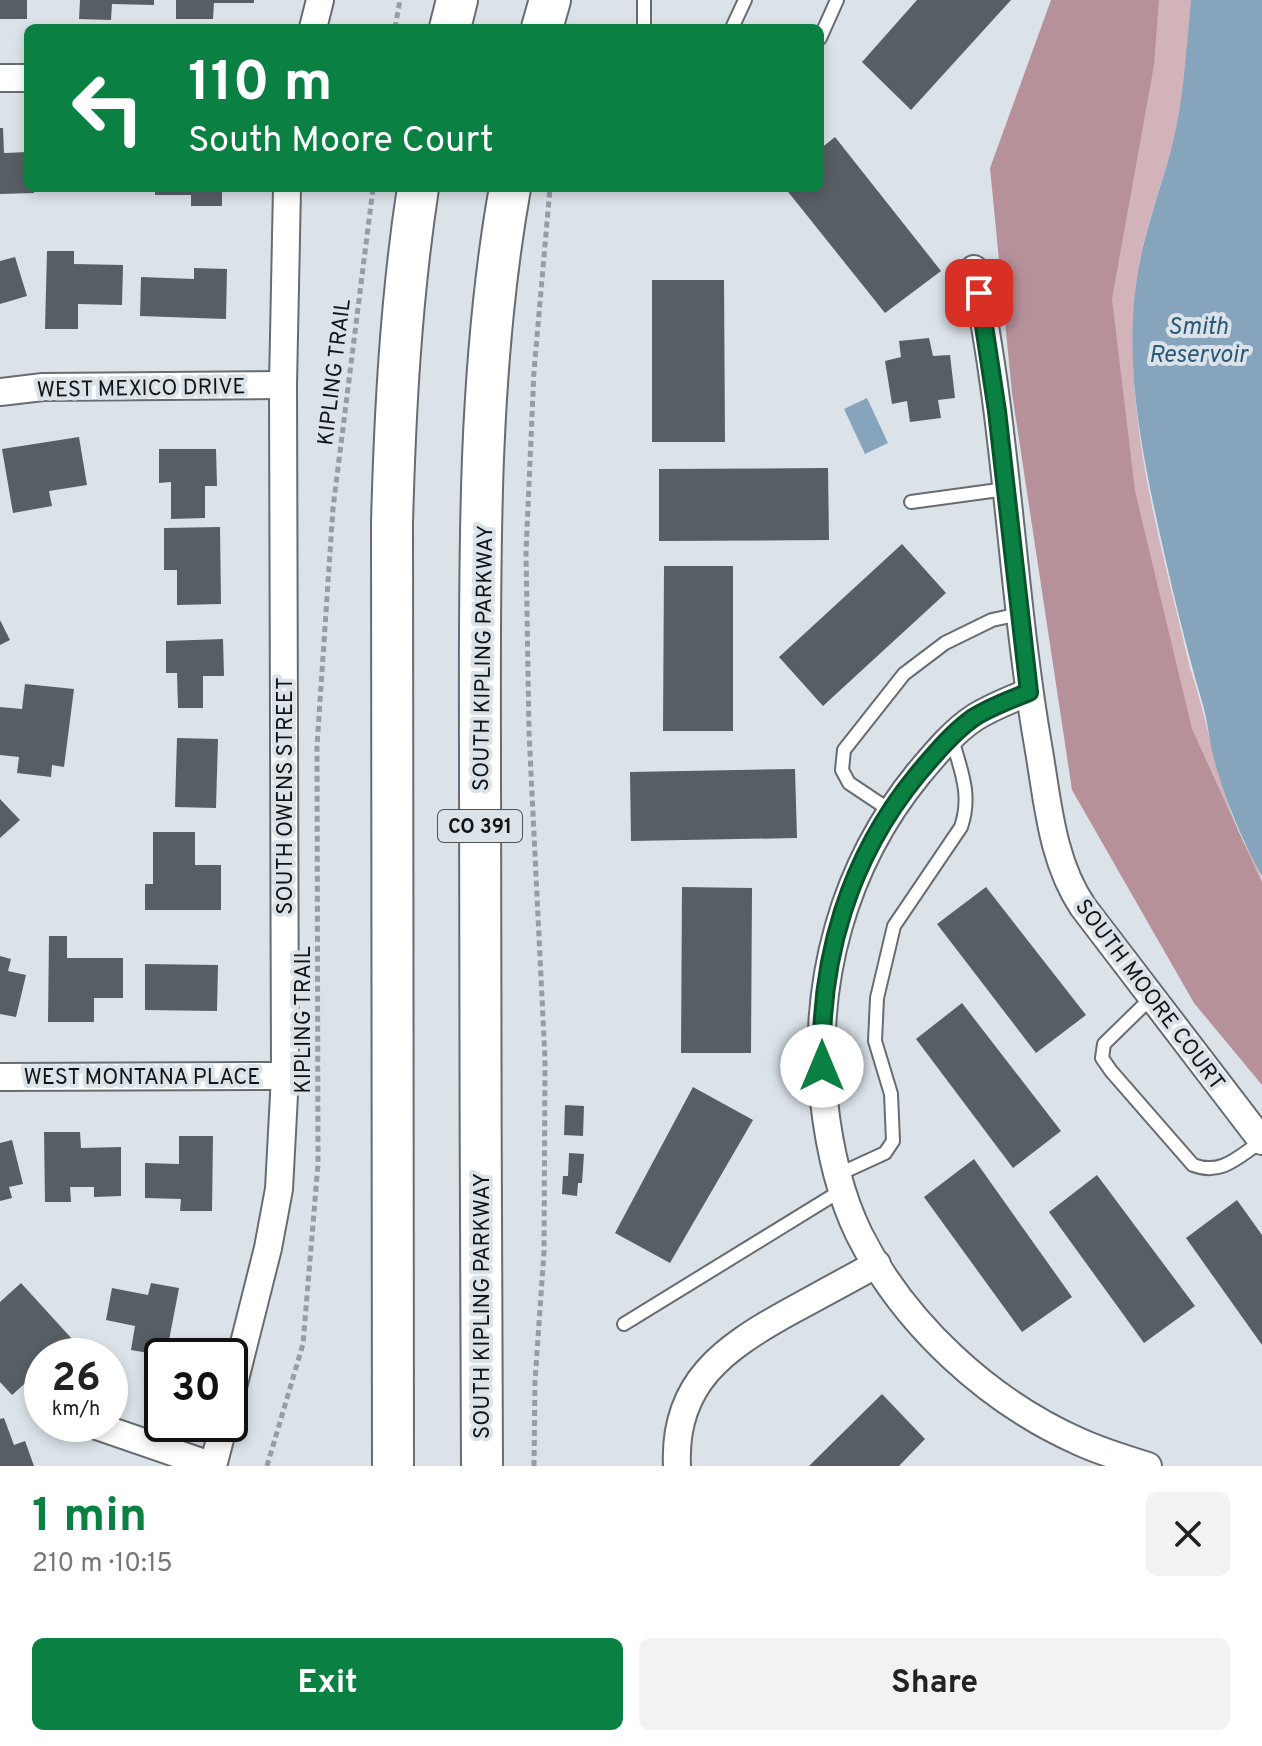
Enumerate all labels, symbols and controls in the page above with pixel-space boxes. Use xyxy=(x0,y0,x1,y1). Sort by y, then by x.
text: 110 m xyxy=(188,50,333,120)
icon: left xyxy=(56,56,160,160)
text: South Moore Court xyxy=(188,119,494,165)
pin xyxy=(945,259,1013,327)
icon: arrive xyxy=(957,271,1001,315)
street label: KIPLING TRAIL xyxy=(313,297,358,447)
water label: Smith Reservoir xyxy=(1149,313,1249,371)
street label: WEST MEXICO DRIVE xyxy=(36,374,246,405)
street label: SOUTH KIPLING PARKWAY xyxy=(469,525,500,791)
street label: SOUTH OWENS STREET xyxy=(273,677,300,915)
road number: CO 391 xyxy=(438,810,522,842)
street label: SOUTH MOORE COURT xyxy=(1068,895,1230,1096)
street label: KIPLING TRAIL xyxy=(291,946,318,1094)
position arrow xyxy=(780,1024,864,1108)
street label: WEST MONTANA PLACE xyxy=(24,1065,261,1092)
street label: SOUTH KIPLING PARKWAY xyxy=(470,1173,497,1439)
speed limit sign: 30 xyxy=(144,1338,248,1442)
text: 26 xyxy=(51,1355,101,1405)
text: km/h xyxy=(52,1397,100,1423)
text: 1 min xyxy=(32,1488,147,1548)
button: close xyxy=(1146,1492,1230,1576)
text: 210 m · 10:15 xyxy=(32,1548,173,1581)
button: Exit xyxy=(32,1638,623,1730)
button: Share xyxy=(639,1638,1230,1730)

